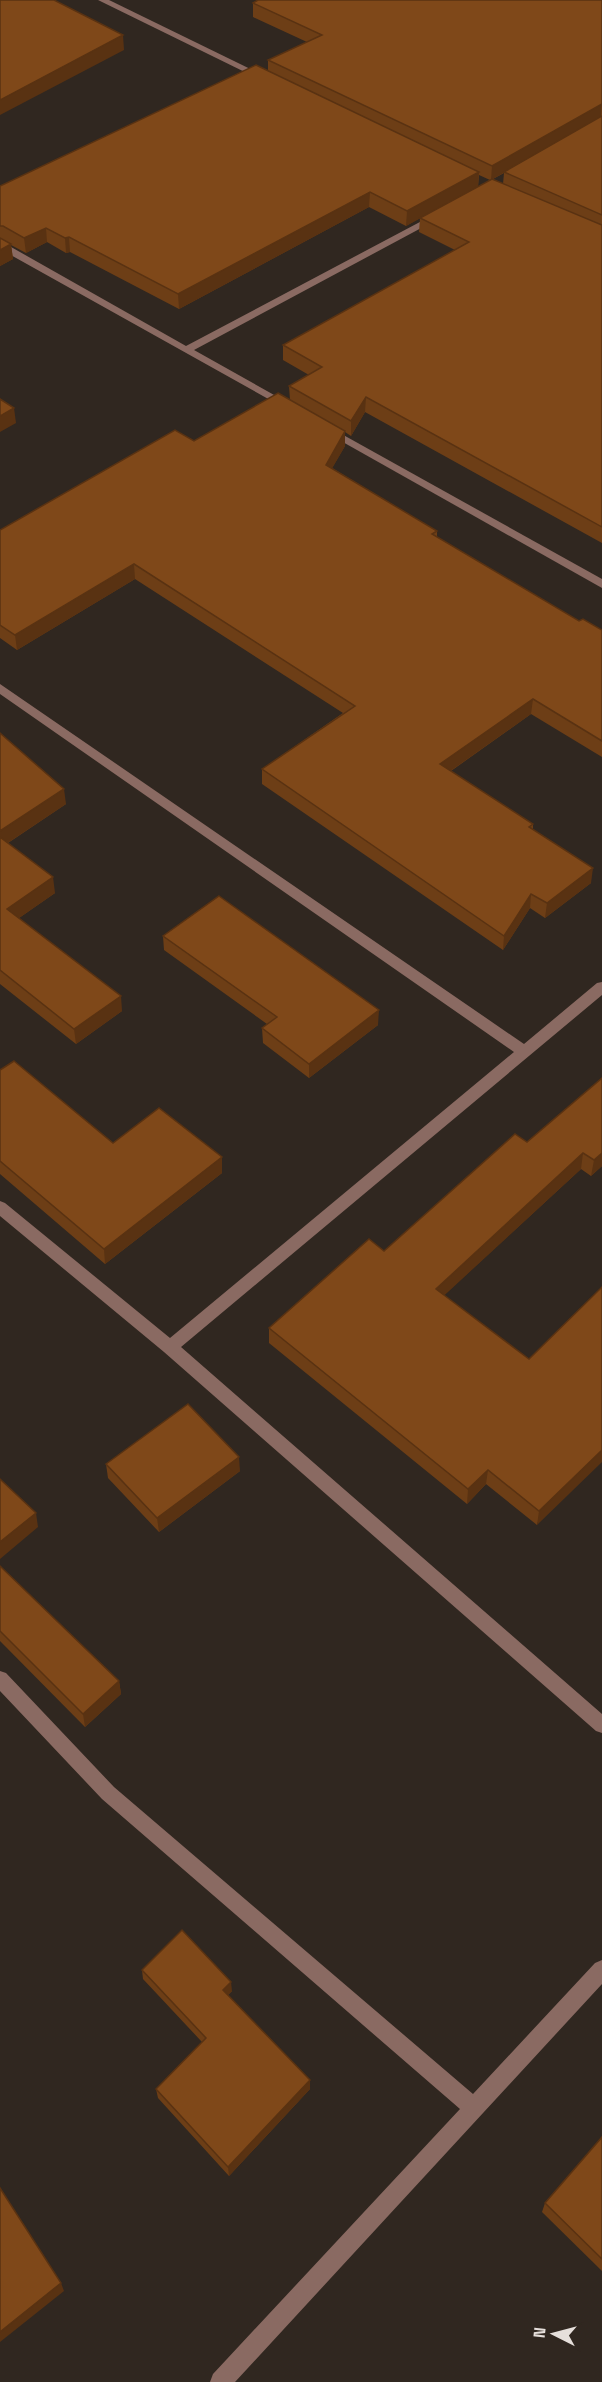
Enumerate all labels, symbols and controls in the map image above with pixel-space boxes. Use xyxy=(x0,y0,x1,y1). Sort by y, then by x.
north arrow xyxy=(524,2304,584,2364)
text: N xyxy=(529,2326,551,2339)

